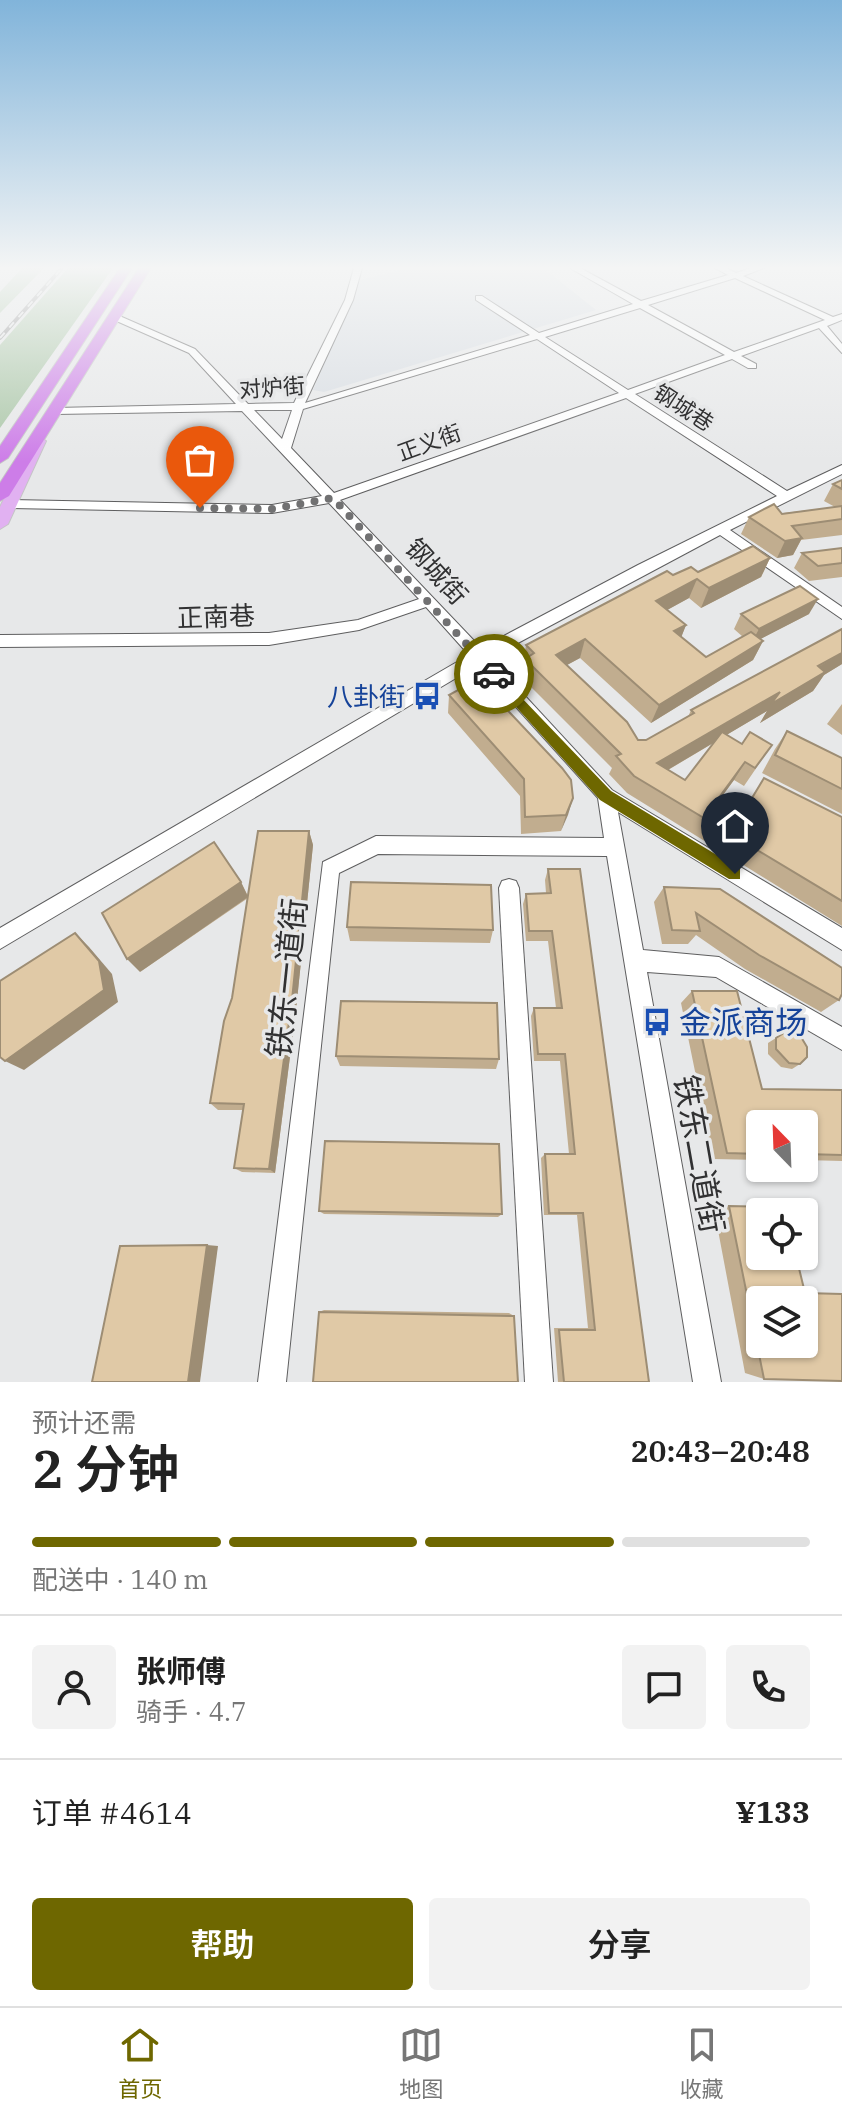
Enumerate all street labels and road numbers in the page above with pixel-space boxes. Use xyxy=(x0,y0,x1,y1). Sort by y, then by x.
street label: 对炉街 xyxy=(238,370,306,404)
street label: 钢城巷 xyxy=(648,377,720,437)
street label: 正义街 xyxy=(393,417,465,467)
street label: 钢城街 xyxy=(398,531,476,611)
street label: 正南巷 xyxy=(176,598,256,634)
street label: 铁东一道街 xyxy=(257,896,315,1060)
street label: 铁东二道街 xyxy=(665,1072,735,1236)

